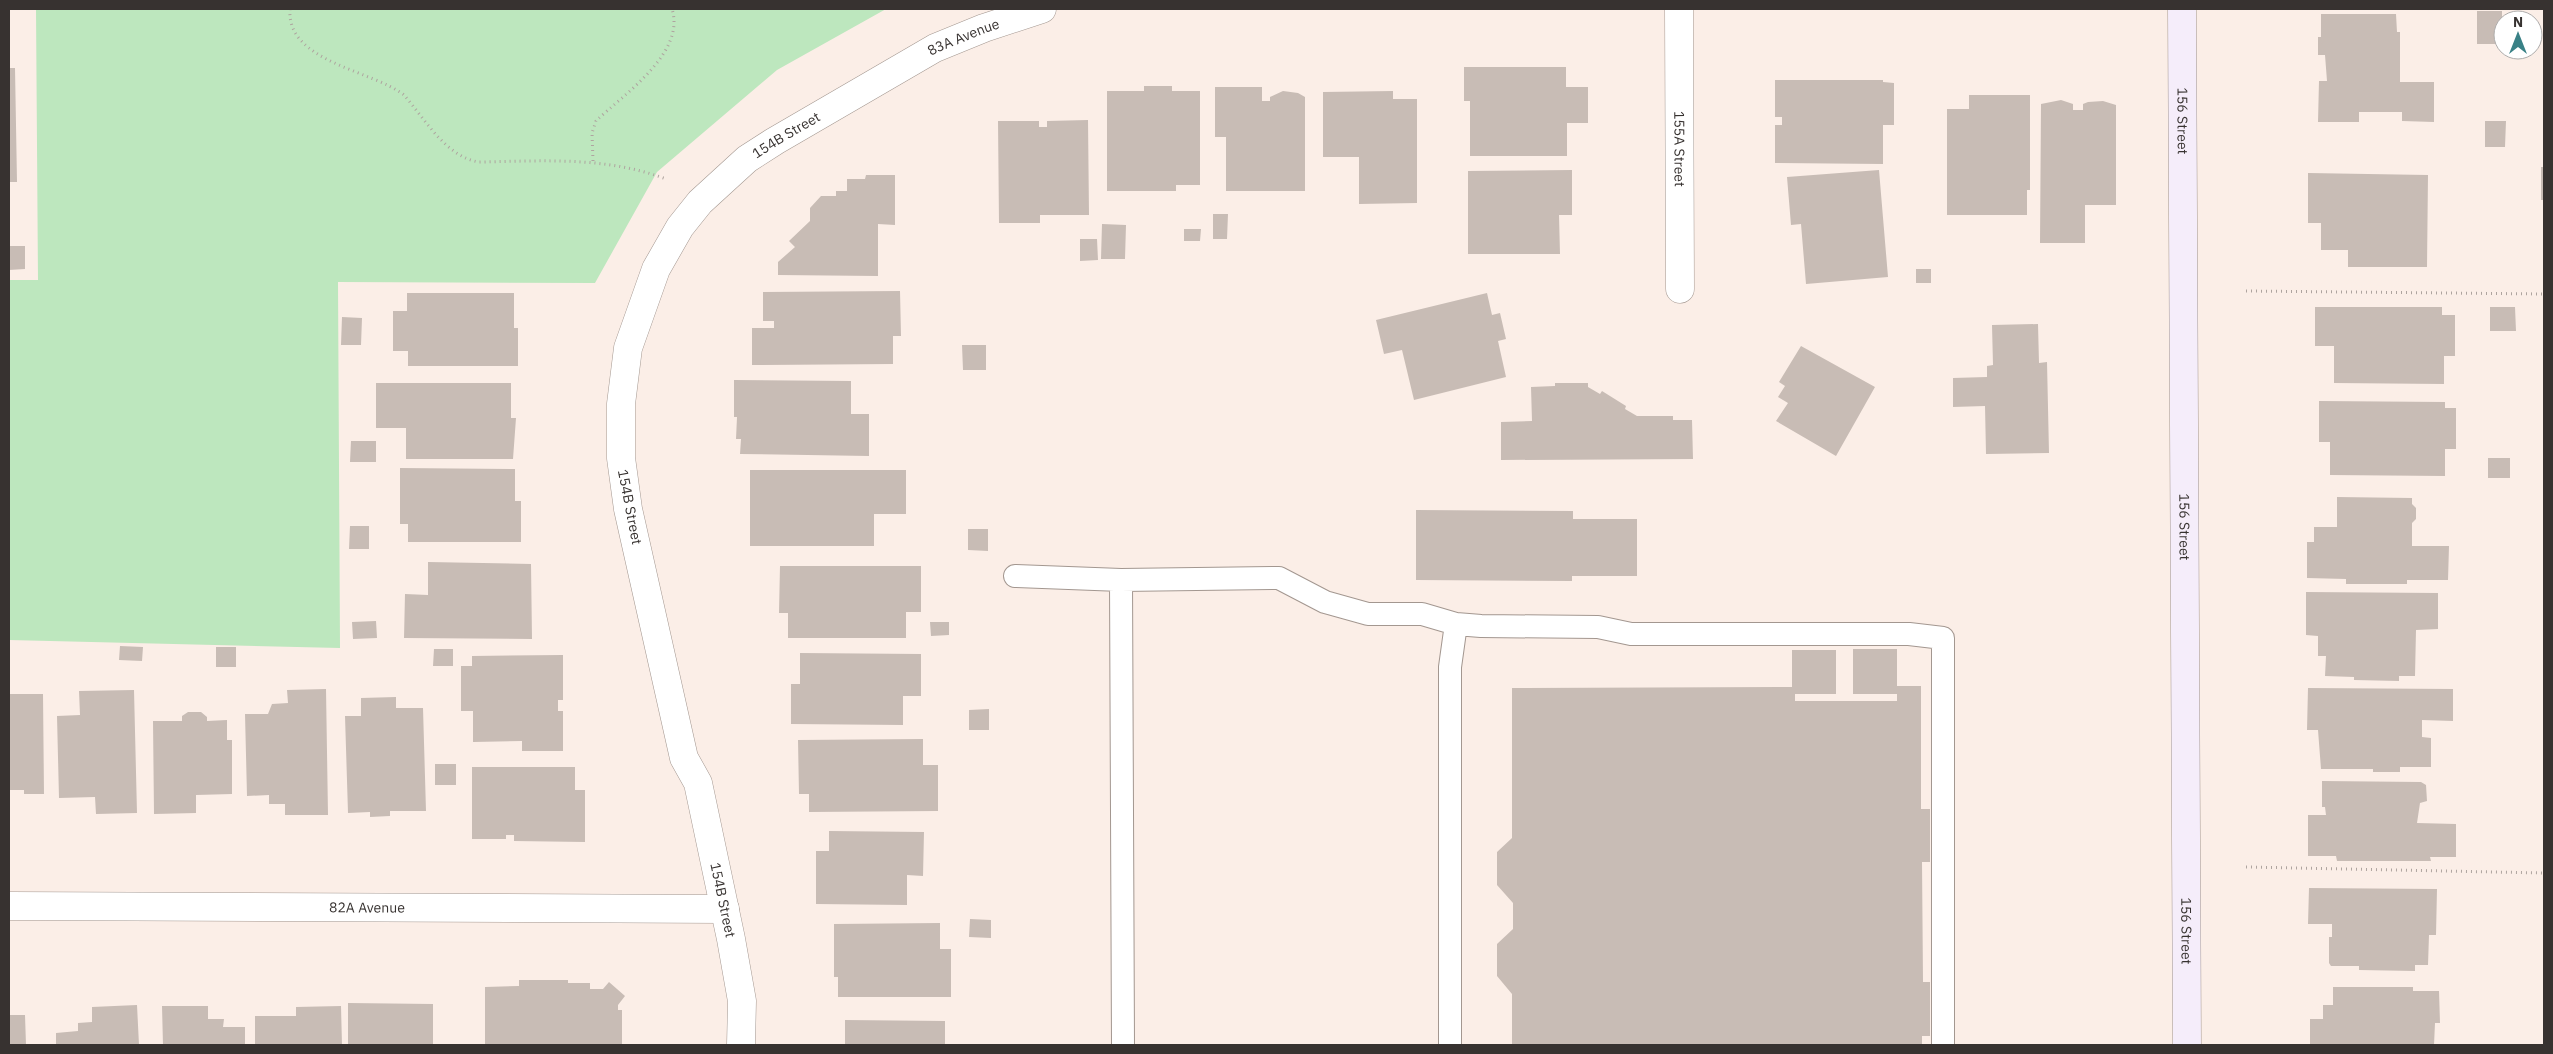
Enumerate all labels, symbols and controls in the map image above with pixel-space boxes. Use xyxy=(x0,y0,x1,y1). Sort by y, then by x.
north arrow xyxy=(2493,10,2543,60)
text: N xyxy=(2513,13,2523,31)
street label: 83A Avenue xyxy=(924,15,1002,60)
street label: 156 Street xyxy=(2173,87,2192,155)
street label: 154B Street xyxy=(749,108,823,162)
street label: 155A Street xyxy=(1670,111,1689,187)
street label: 154B Street xyxy=(614,468,646,546)
street label: 156 Street xyxy=(2175,493,2194,561)
street label: 154B Street xyxy=(706,861,740,939)
street label: 156 Street xyxy=(2177,897,2196,965)
street label: 82A Avenue xyxy=(329,898,405,917)

